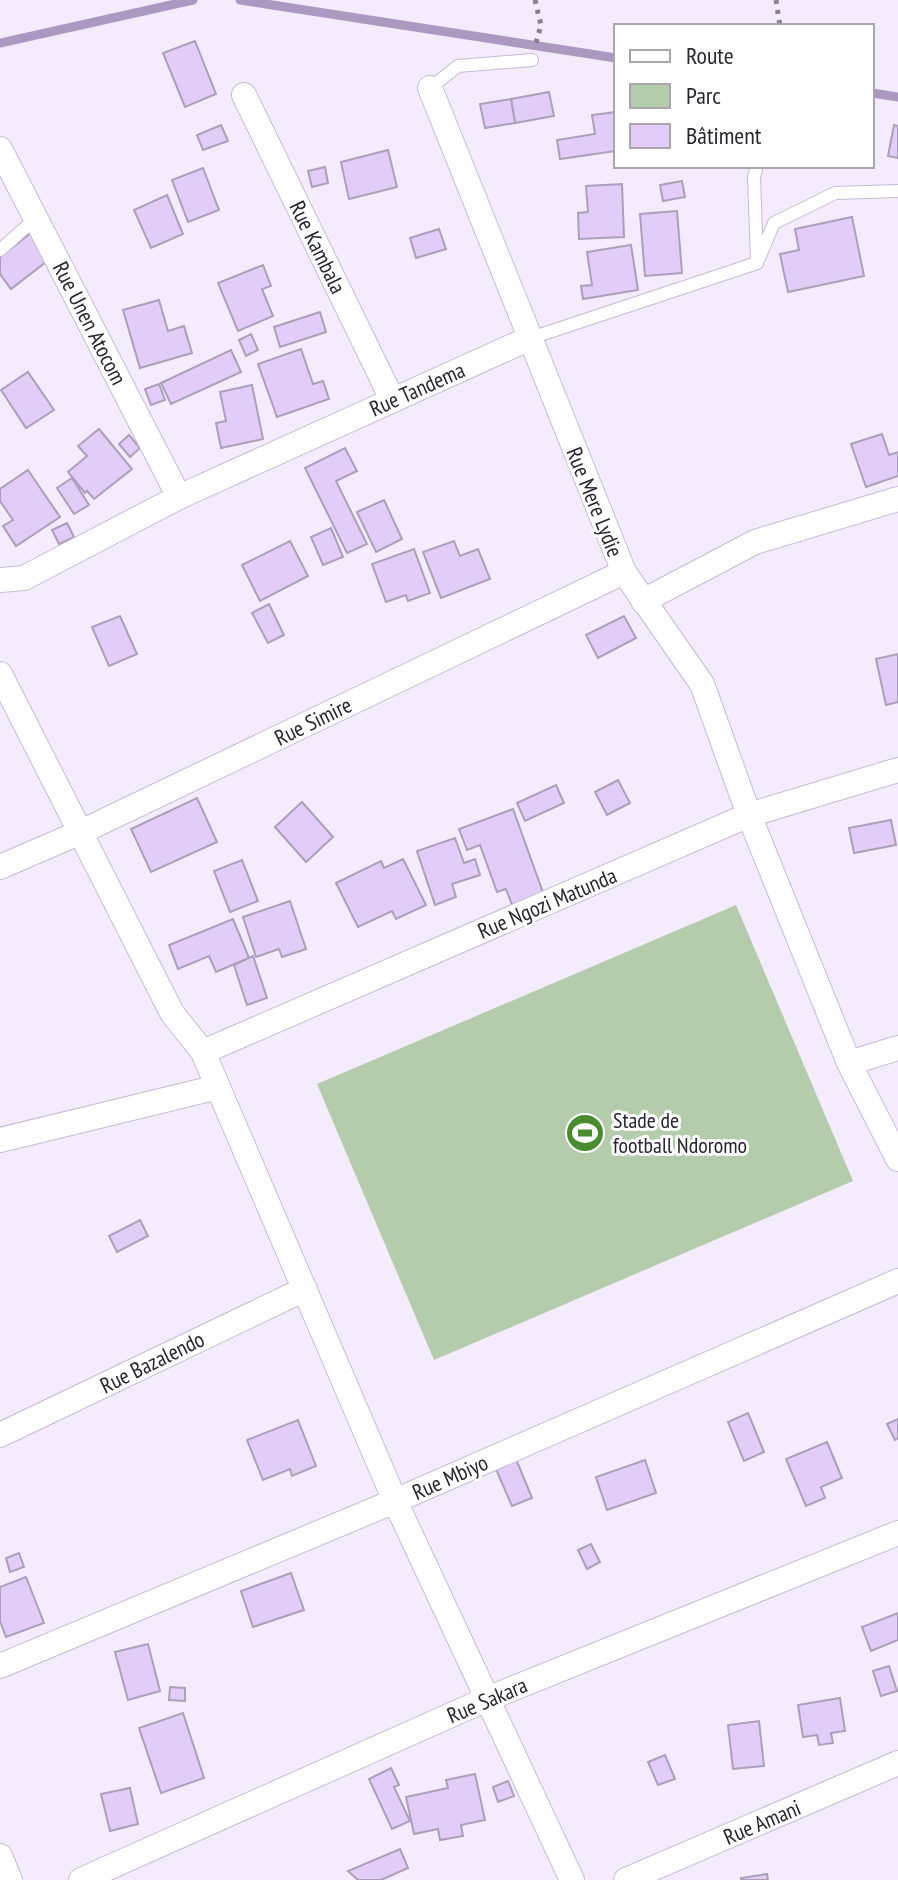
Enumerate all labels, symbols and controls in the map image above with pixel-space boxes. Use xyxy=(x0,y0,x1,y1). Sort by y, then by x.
legend xyxy=(614,24,874,168)
text: Route xyxy=(686,40,734,71)
text: Parc xyxy=(686,80,721,111)
text: Bâtiment xyxy=(686,120,762,151)
street label: Rue Kambala xyxy=(284,196,352,298)
street label: Rue Unen Atocom xyxy=(47,257,133,389)
street label: Rue Tandema xyxy=(365,356,469,422)
street label: Rue Mere Lydie xyxy=(560,443,630,561)
street label: Rue Simire xyxy=(270,690,356,752)
street label: Rue Ngozi Matunda xyxy=(473,861,621,945)
place label: Stade de football Ndoromo xyxy=(613,1106,747,1159)
sports icon: Stade de football Ndoromo xyxy=(564,1112,606,1154)
street label: Rue Bazalendo xyxy=(95,1325,209,1399)
street label: Rue Mbiyo xyxy=(408,1448,492,1506)
street label: Rue Sakara xyxy=(443,1671,531,1729)
street label: Rue Amani xyxy=(719,1793,805,1851)

